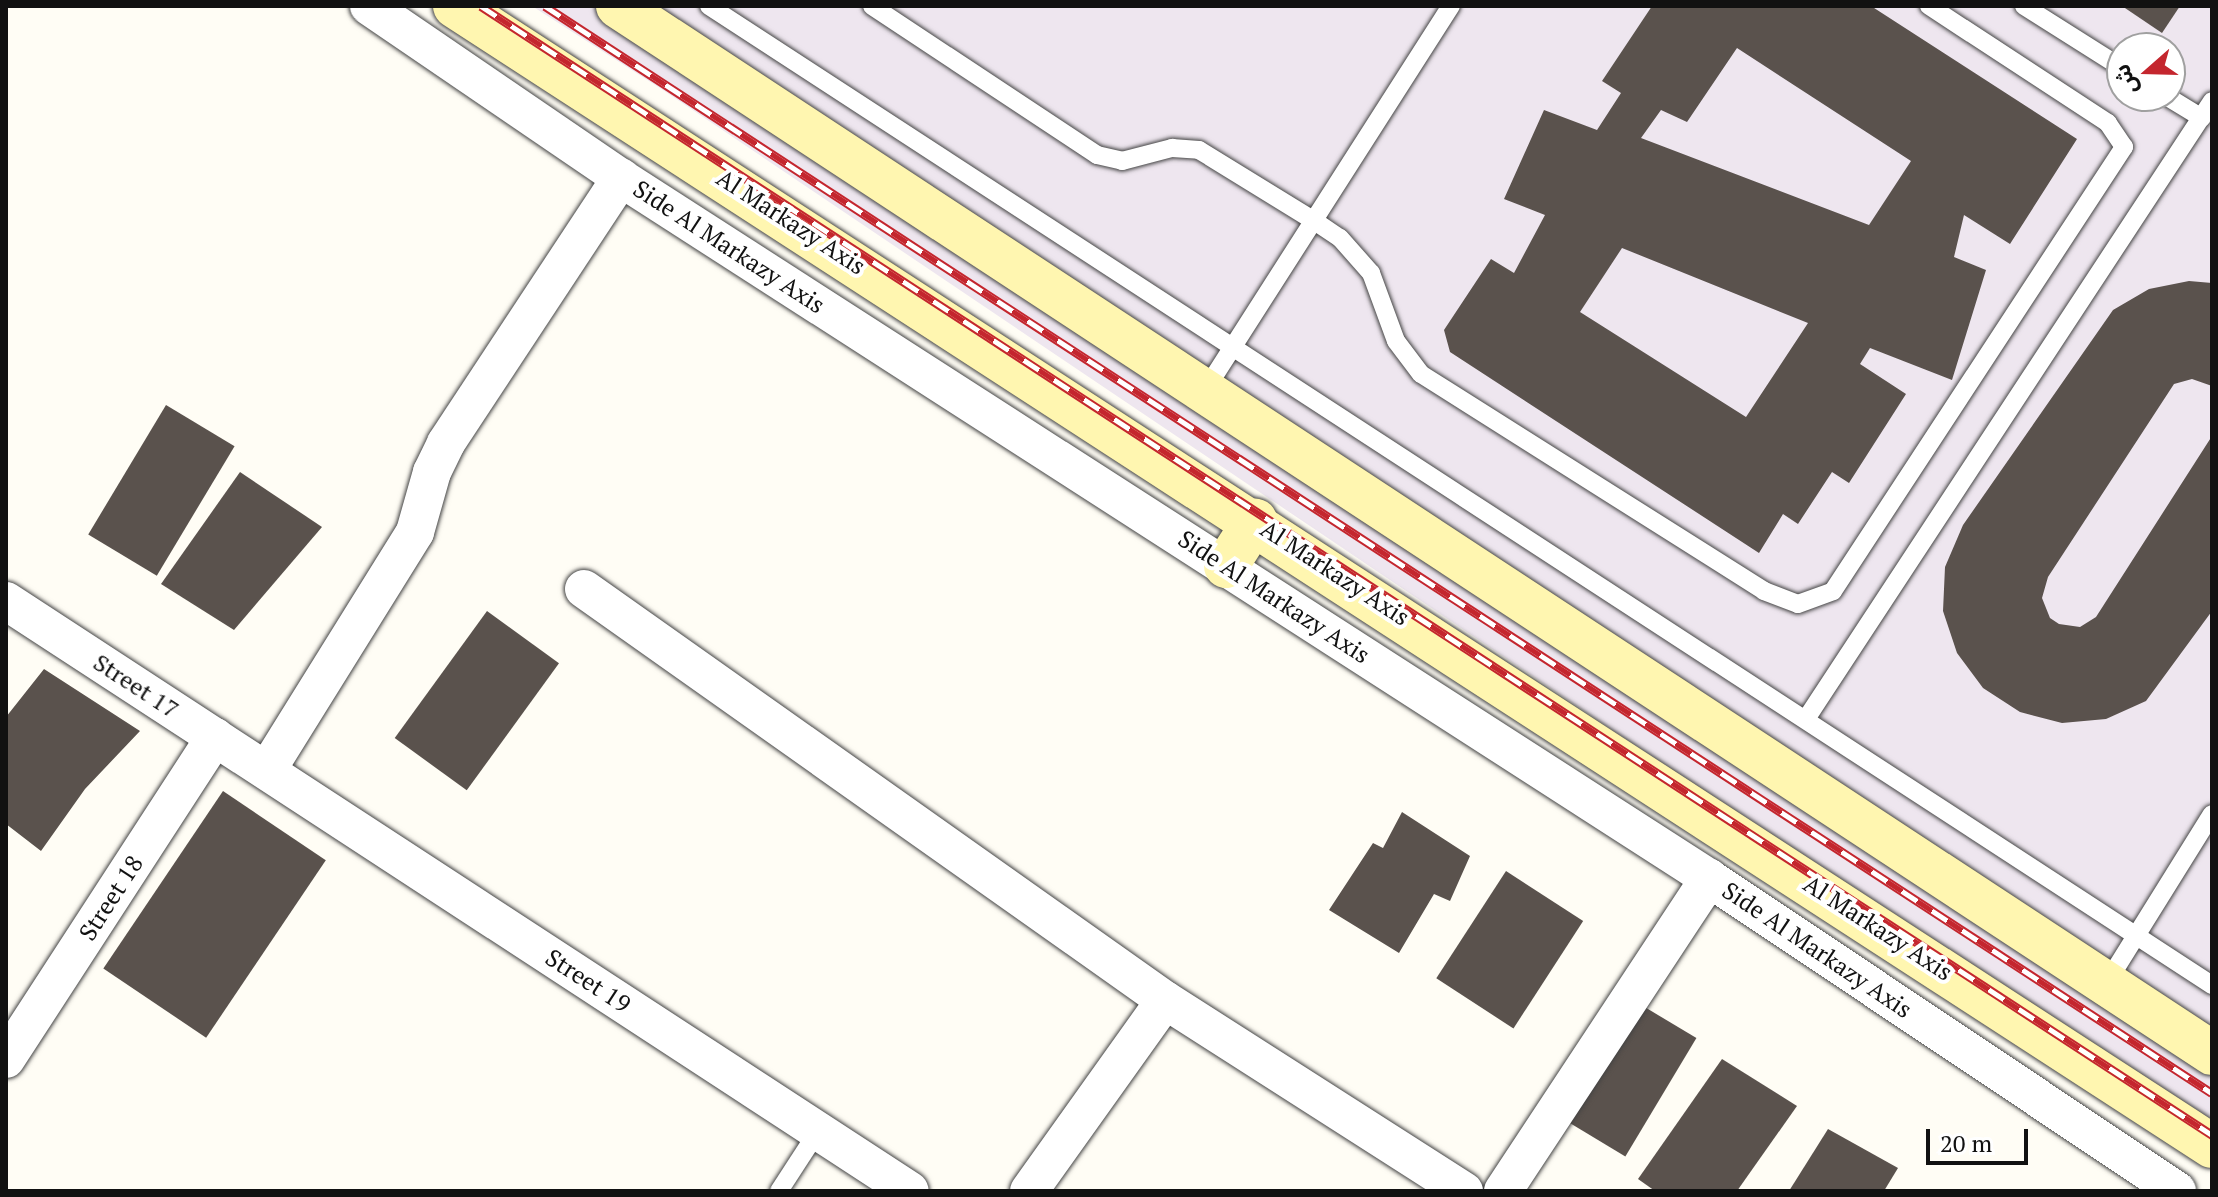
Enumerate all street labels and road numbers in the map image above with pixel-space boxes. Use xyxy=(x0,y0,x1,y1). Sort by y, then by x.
street label: Al Markazy Axis xyxy=(711,163,871,281)
street label: Side Al Markazy Axis xyxy=(628,174,830,320)
street label: Al Markazy Axis xyxy=(1255,514,1415,632)
street label: Side Al Markazy Axis xyxy=(1173,524,1375,670)
street label: Street 17 xyxy=(88,648,184,724)
street label: Street 18 xyxy=(73,850,149,946)
street label: Al Markazy Axis xyxy=(1798,869,1958,987)
street label: Side Al Markazy Axis xyxy=(1716,876,1918,1024)
street label: Street 19 xyxy=(540,943,636,1019)

